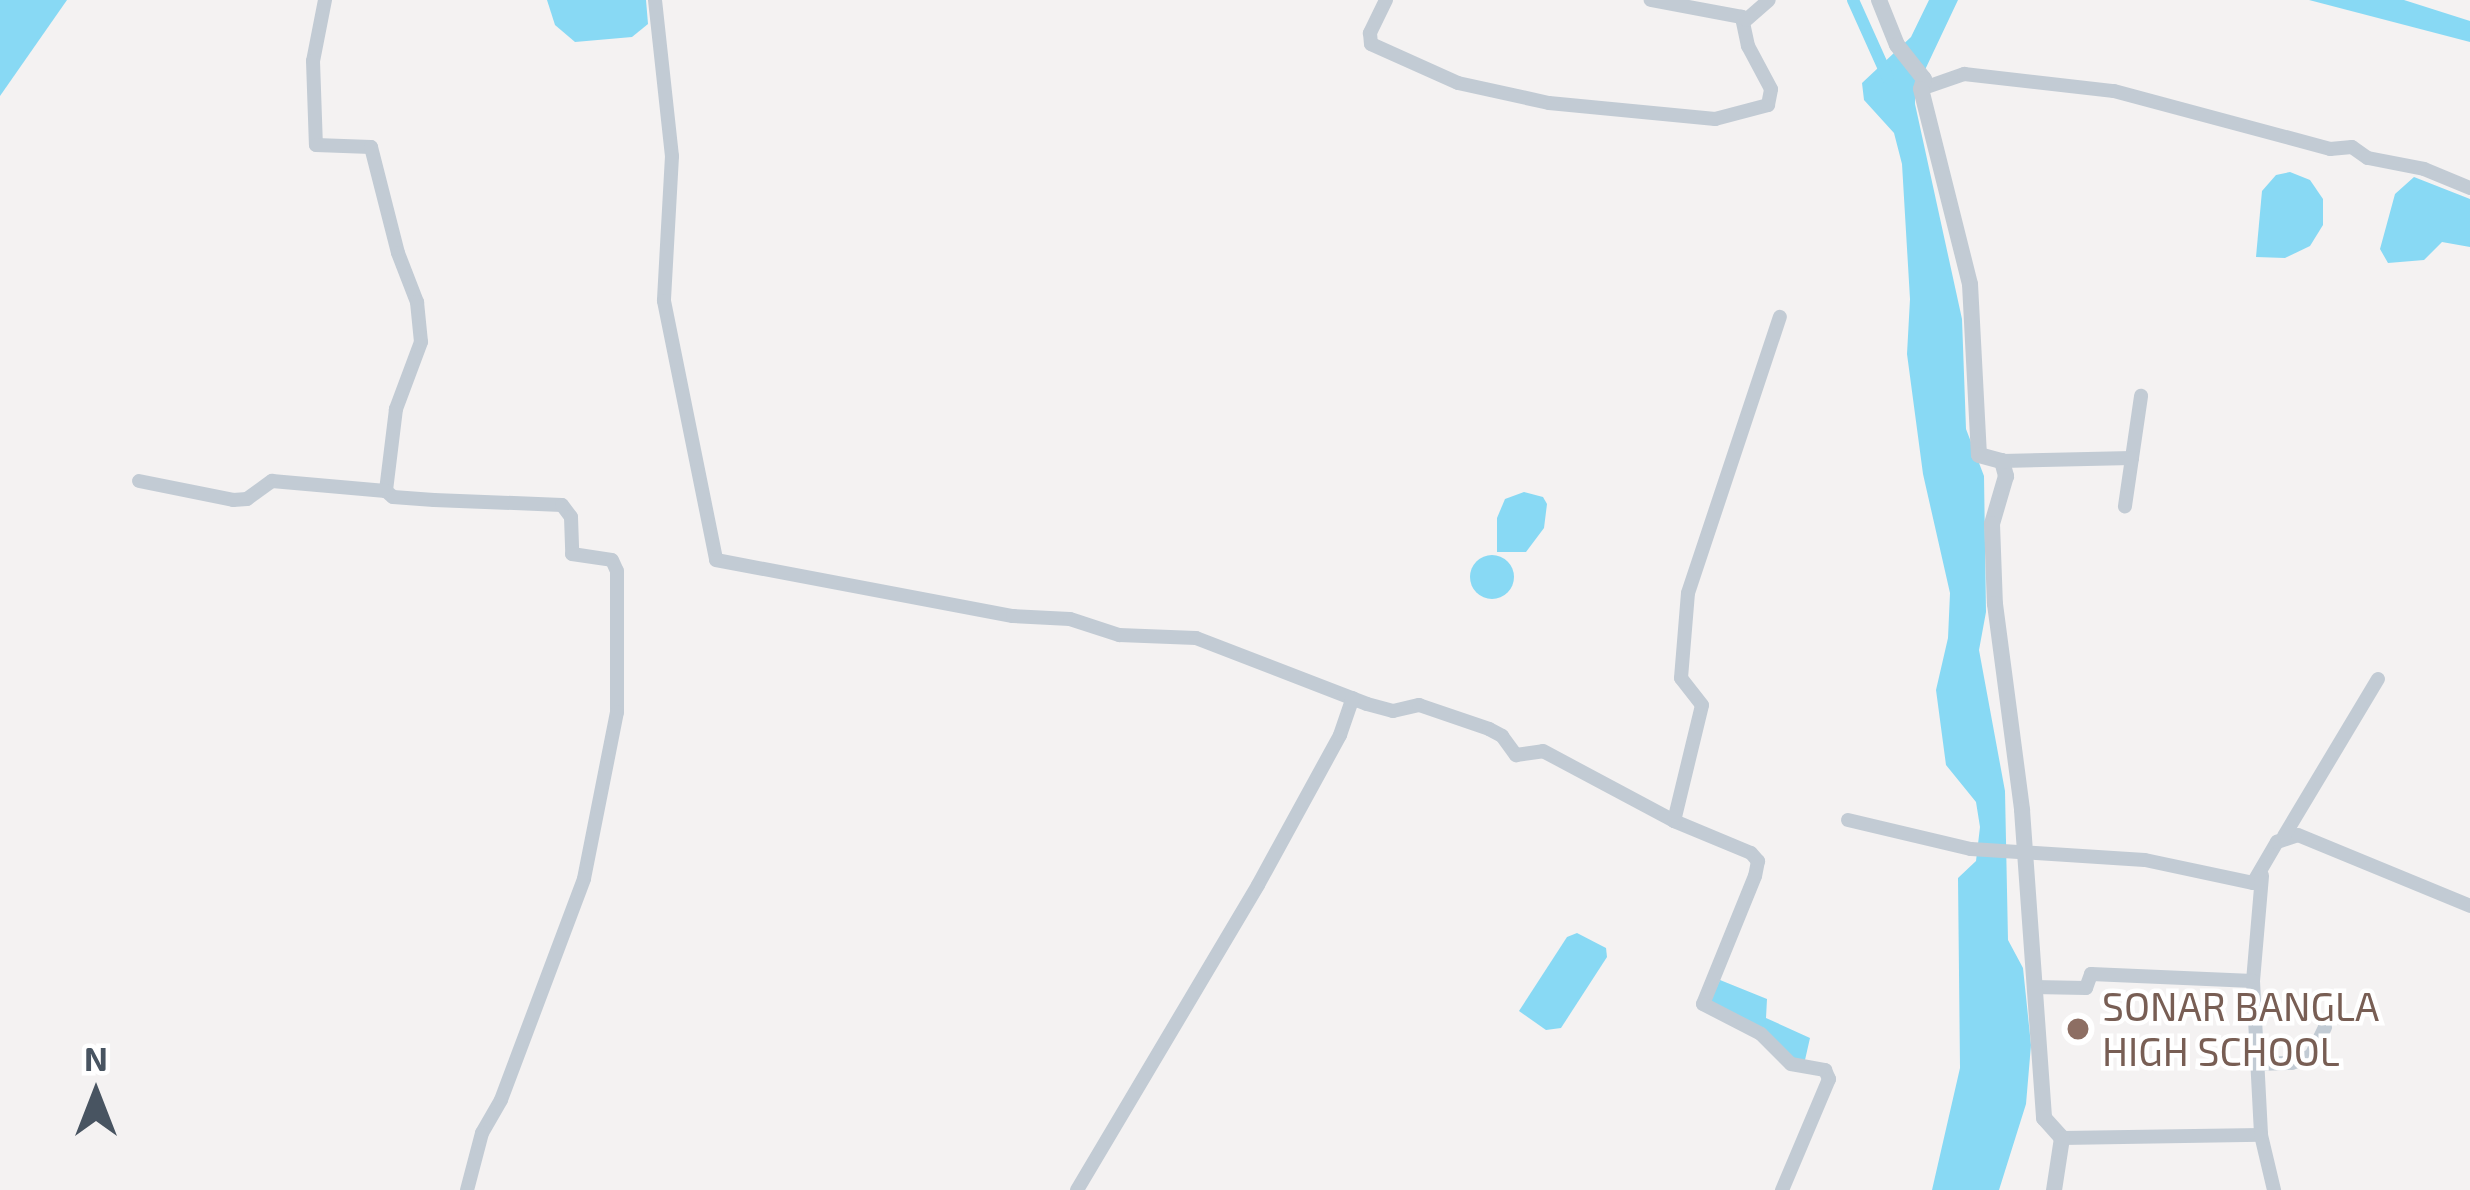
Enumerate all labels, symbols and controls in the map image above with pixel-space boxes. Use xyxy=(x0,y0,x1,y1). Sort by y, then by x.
place label: SONAR BANGLA HIGH SCHOOL xyxy=(2102,984,2379,1075)
marker: SONAR BANGLA HIGH SCHOOL xyxy=(2065,1016,2091,1042)
north arrow xyxy=(36,1034,156,1154)
text: N xyxy=(84,1038,108,1078)

